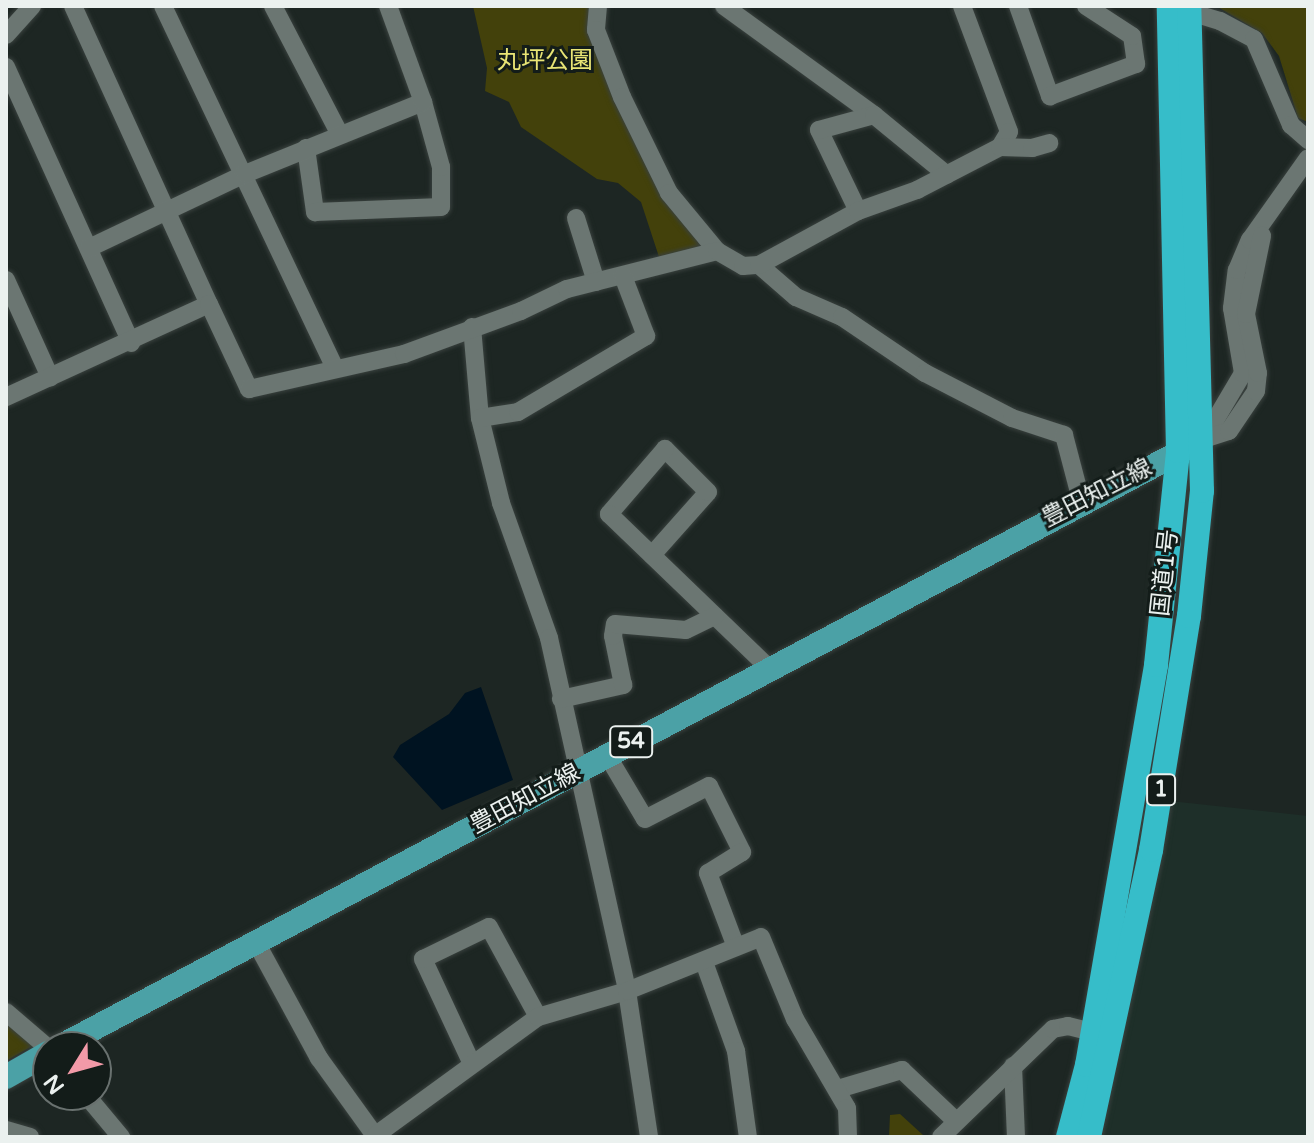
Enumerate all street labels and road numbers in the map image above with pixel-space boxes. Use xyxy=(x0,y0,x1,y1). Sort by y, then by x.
street label: 豊田知立線 xyxy=(1037,453,1157,533)
street label: 国道1号 xyxy=(1146,528,1184,618)
road number: 54 xyxy=(609,724,653,760)
street label: 豊田知立線 xyxy=(465,758,585,840)
road number: 1 xyxy=(1145,772,1177,808)

